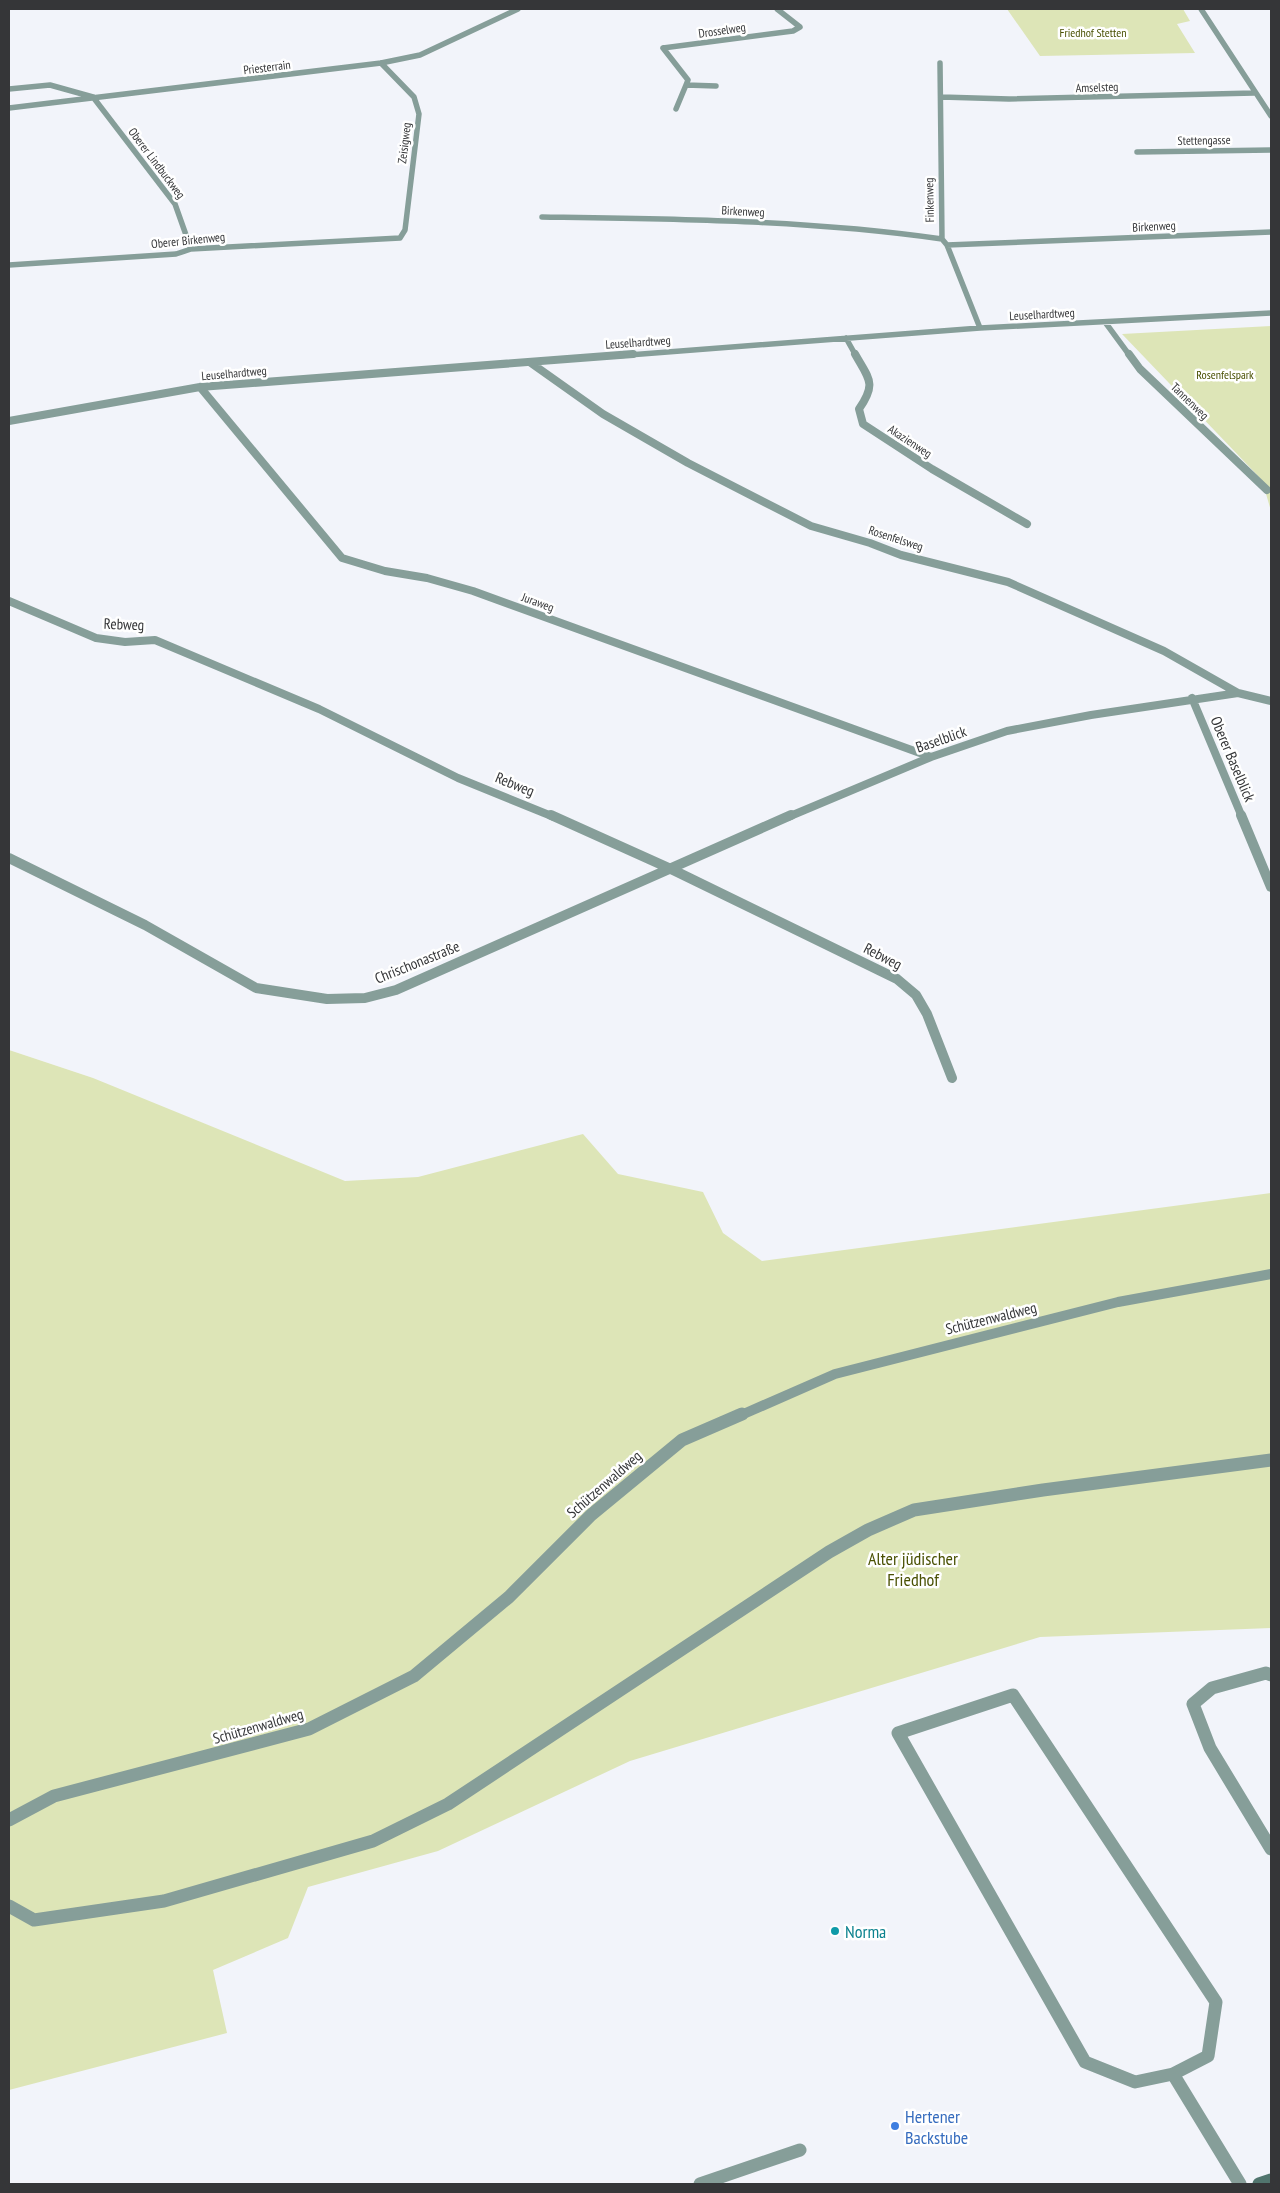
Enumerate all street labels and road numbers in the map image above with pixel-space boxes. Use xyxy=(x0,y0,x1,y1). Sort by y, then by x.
street label: Drosselweg xyxy=(697,19,747,41)
street label: Priesterrain xyxy=(243,57,291,77)
street label: Amselsteg xyxy=(1075,79,1119,95)
street label: Zeisigweg xyxy=(394,122,414,164)
street label: Oberer Lindbuckweg xyxy=(125,124,189,202)
street label: Stettengasse xyxy=(1177,132,1231,148)
street label: Finkenweg xyxy=(921,178,937,222)
street label: Birkenweg xyxy=(721,202,765,220)
street label: Birkenweg xyxy=(1132,217,1176,235)
street label: Oberer Birkenweg xyxy=(150,229,226,251)
street label: Leuselhardtweg xyxy=(1009,305,1075,323)
street label: Leuselhardtweg xyxy=(605,332,671,352)
street label: Leuselhardtweg xyxy=(201,363,267,383)
street label: Tannenweg xyxy=(1168,379,1212,423)
street label: Akazienweg xyxy=(885,421,935,461)
street label: Rosenfelsweg xyxy=(867,522,925,554)
street label: Juraweg xyxy=(519,589,556,615)
street label: Rebweg xyxy=(103,614,145,634)
street label: Oberer Baselblick xyxy=(1207,714,1260,805)
street label: Baselblick xyxy=(913,721,969,756)
street label: Rebweg xyxy=(493,768,537,800)
street label: Chrischonastraße xyxy=(372,936,462,988)
street label: Rebweg xyxy=(861,938,905,974)
street label: Schützenwaldweg xyxy=(944,1298,1038,1338)
street label: Schützenwaldweg xyxy=(563,1446,645,1522)
street label: Schützenwaldweg xyxy=(211,1704,305,1748)

